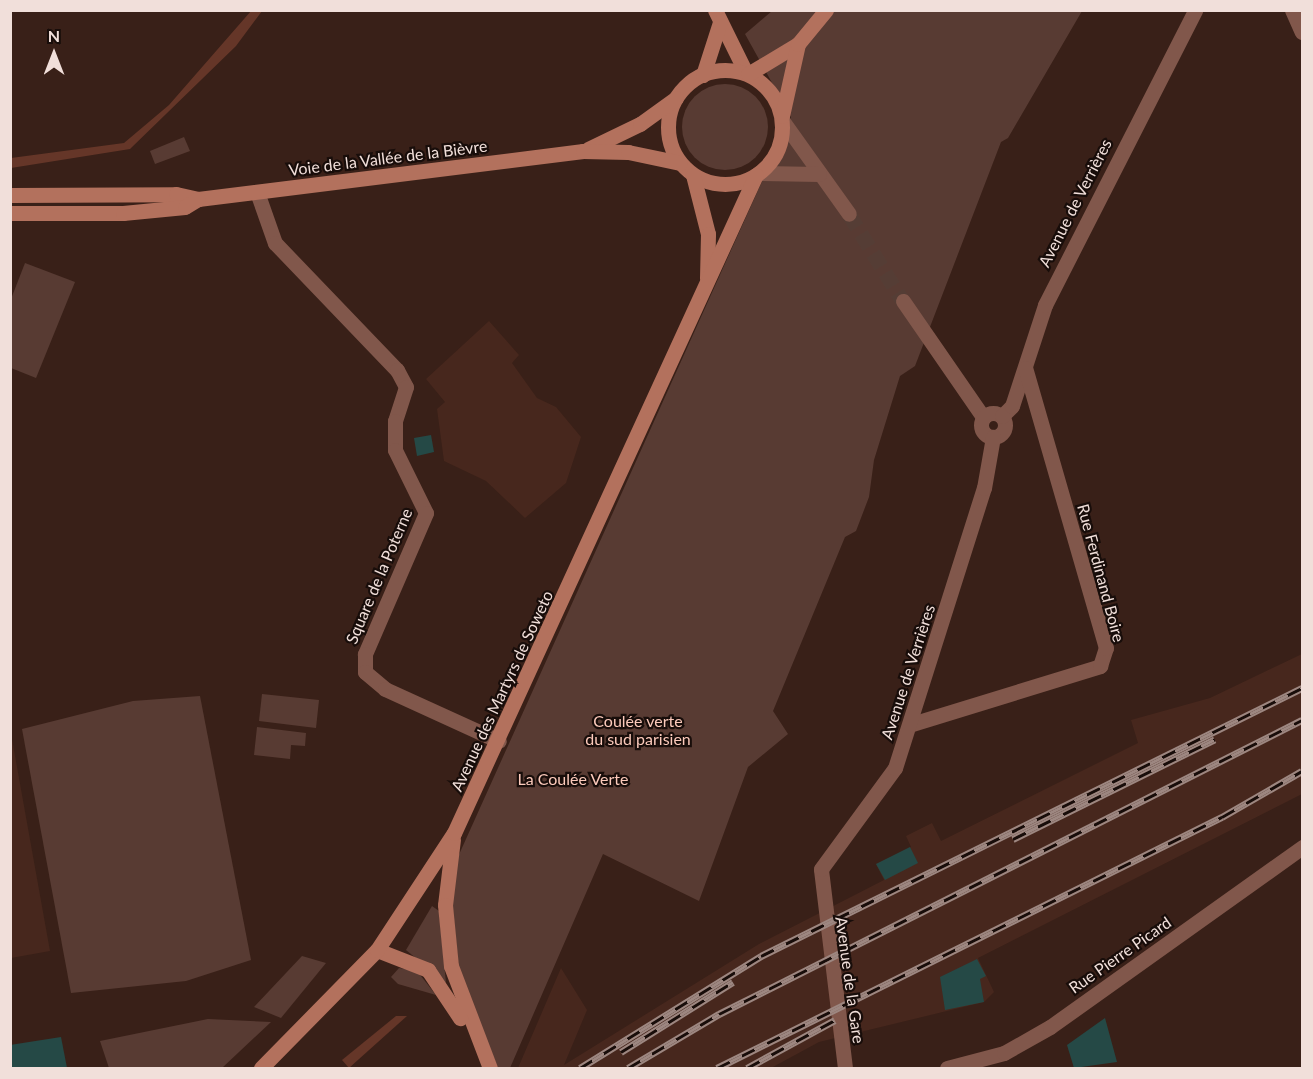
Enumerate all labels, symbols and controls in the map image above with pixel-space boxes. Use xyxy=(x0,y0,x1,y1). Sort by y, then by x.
north arrow xyxy=(24,24,84,84)
text: N xyxy=(48,26,60,45)
street label: Voie de la Vallée de la Bièvre xyxy=(287,136,489,180)
street label: Avenue de Verrières xyxy=(1034,136,1116,270)
street label: Rue Ferdinand Boire xyxy=(1073,502,1129,644)
street label: Square de la Poterne xyxy=(342,505,416,647)
street label: Avenue des Martyrs de Soweto xyxy=(447,588,557,794)
street label: Avenue de Verrières xyxy=(877,602,939,742)
park label: Coulée verte du sud parisien xyxy=(585,711,691,749)
park label: La Coulée Verte xyxy=(517,769,629,789)
street label: Rue Pierre Picard xyxy=(1065,913,1175,997)
street label: Avenue de la Gare xyxy=(832,915,868,1045)

